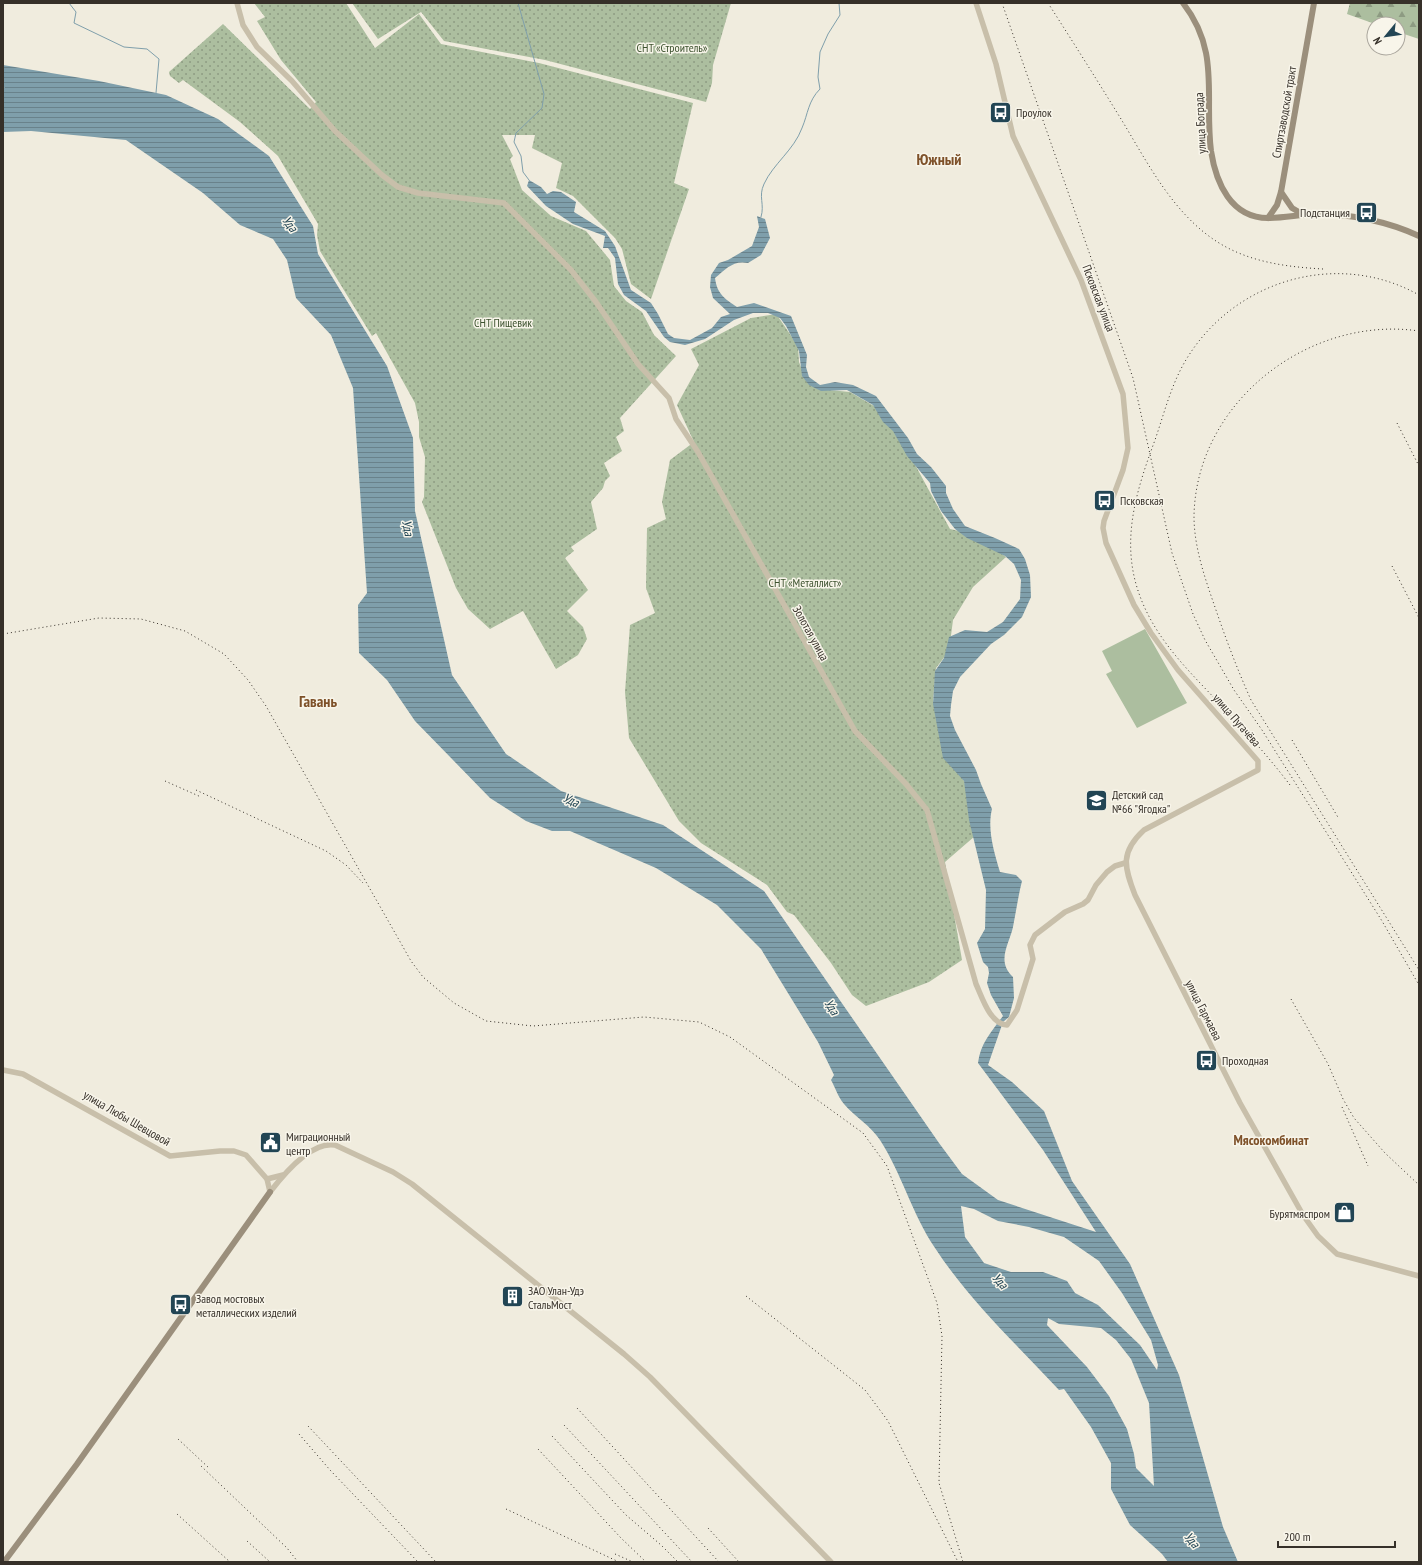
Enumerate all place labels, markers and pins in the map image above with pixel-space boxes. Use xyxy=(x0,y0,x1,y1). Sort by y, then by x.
bus stop icon: Проулок xyxy=(987,99,1013,125)
place label: Проулок xyxy=(1016,105,1052,120)
bus stop icon: Подстанция xyxy=(1353,199,1379,225)
place label: Подстанция xyxy=(1300,205,1350,220)
bus stop icon: Псковская xyxy=(1092,487,1118,513)
place label: Псковская xyxy=(1120,493,1164,508)
place label: Детский сад №66 "Ягодка" xyxy=(1112,787,1170,816)
school or university icon: Детский сад №66 "Ягодка" xyxy=(1084,788,1110,814)
bus stop icon: Проходная xyxy=(1193,1047,1219,1073)
place label: Проходная xyxy=(1222,1053,1269,1068)
place label: Миграционный центр xyxy=(286,1129,350,1158)
public building icon: Миграционный центр xyxy=(257,1130,283,1156)
shop icon: Бурятмяспром xyxy=(1332,1200,1358,1226)
place label: Бурятмяспром xyxy=(1269,1206,1330,1221)
place label: ЗАО Улан-Удэ СтальМост xyxy=(528,1283,585,1312)
building icon: ЗАО Улан-Удэ СтальМост xyxy=(500,1284,526,1310)
place label: Завод мостовых металлических изделий xyxy=(196,1291,297,1320)
bus stop icon: Завод мостовых металлических изделий xyxy=(168,1292,194,1318)

